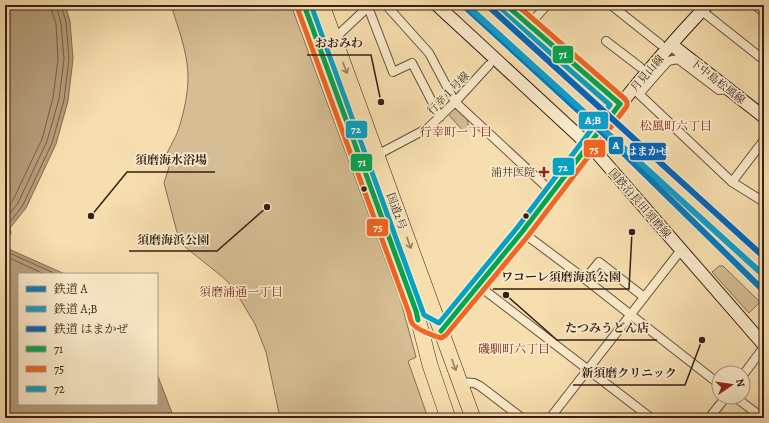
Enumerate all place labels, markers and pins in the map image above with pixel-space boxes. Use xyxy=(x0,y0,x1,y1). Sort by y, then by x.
callout: おおみわ xyxy=(307,31,371,55)
callout: 須磨海水浴場 xyxy=(127,148,215,172)
place label: 浦井医院 xyxy=(491,165,535,180)
marker: 浦井医院 xyxy=(538,166,550,178)
unlabelled marker xyxy=(359,184,369,194)
unlabelled marker xyxy=(521,211,531,221)
callout: 須磨海浜公園 xyxy=(129,227,217,251)
callout: ワコーレ須磨海浜公園 xyxy=(493,265,629,289)
callout: たつみうどん店 xyxy=(557,316,657,340)
callout: 新須磨クリニック xyxy=(573,361,685,385)

